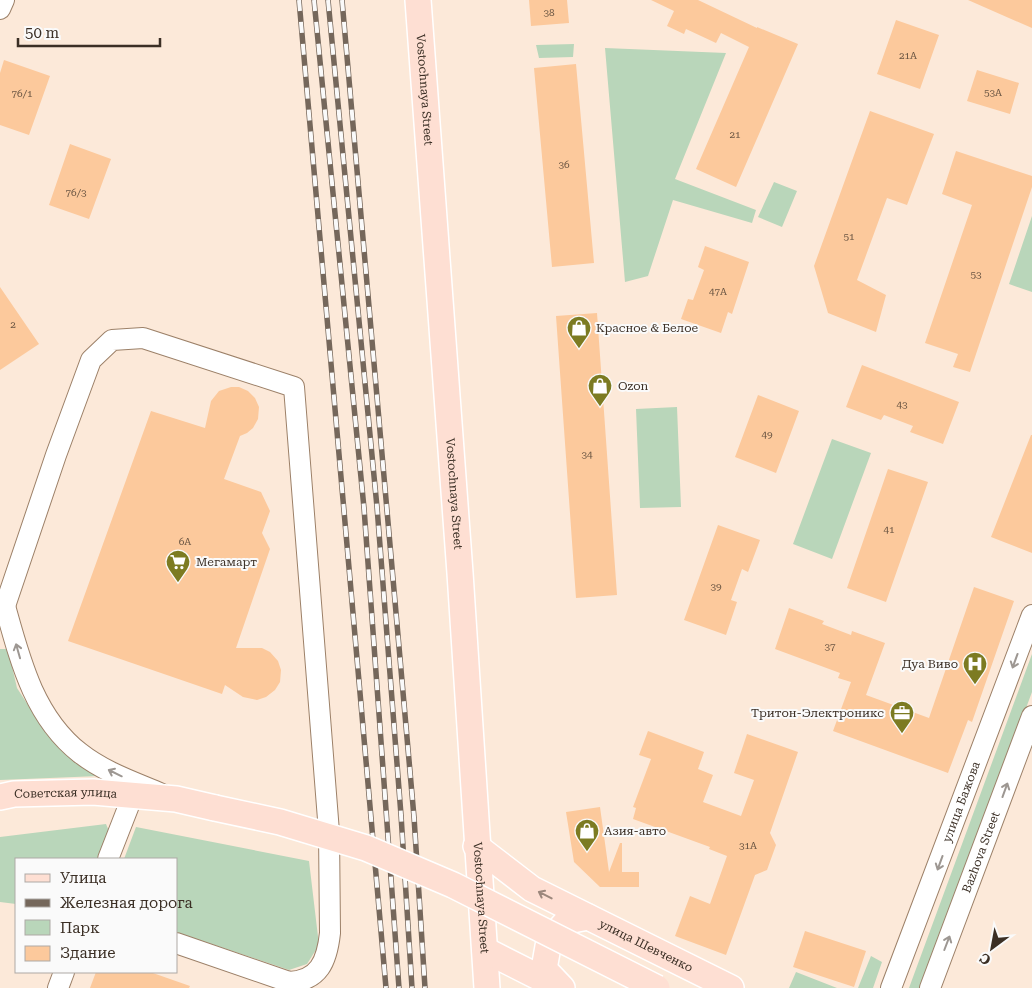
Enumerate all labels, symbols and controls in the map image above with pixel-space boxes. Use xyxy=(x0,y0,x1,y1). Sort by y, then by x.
house number: 38 xyxy=(543,7,555,18)
scale bar xyxy=(18,15,160,47)
text: 50 m xyxy=(25,24,60,42)
street label: Vostochnaya Street xyxy=(414,33,436,147)
house number: 21А xyxy=(899,50,917,61)
house number: 53А xyxy=(984,87,1002,98)
house number: 76/1 xyxy=(12,88,33,99)
house number: 21 xyxy=(729,129,741,140)
house number: 36 xyxy=(558,159,570,170)
house number: 76/3 xyxy=(66,187,87,198)
house number: 51 xyxy=(843,231,855,242)
house number: 53 xyxy=(970,269,982,280)
house number: 47А xyxy=(709,286,727,297)
shop icon: Красное & Белое xyxy=(566,315,592,349)
house number: 2 xyxy=(10,319,16,330)
place label: Красное & Белое xyxy=(596,321,698,335)
shop icon: Ozon xyxy=(587,373,613,407)
place label: Ozon xyxy=(618,379,649,393)
house number: 43 xyxy=(896,399,908,410)
house number: 49 xyxy=(761,429,773,440)
street label: Vostochnaya Street xyxy=(443,437,465,550)
house number: 34 xyxy=(581,449,593,460)
house number: 41 xyxy=(883,524,895,535)
house number: 6А xyxy=(179,536,191,547)
supermarket icon: Мегамарт xyxy=(165,549,191,583)
place label: Мегамарт xyxy=(196,555,257,569)
house number: 39 xyxy=(710,581,722,592)
house number: 37 xyxy=(824,641,836,652)
one-way arrow xyxy=(12,643,22,659)
hospital icon: Дуа Виво xyxy=(962,651,988,685)
one-way arrow xyxy=(1010,653,1019,668)
place label: Дуа Виво xyxy=(902,657,958,671)
office icon: Тритон-Электроникс xyxy=(889,700,915,734)
place label: Тритон-Электроникс xyxy=(751,706,884,720)
street label: улица Бажова xyxy=(940,759,983,844)
one-way arrow xyxy=(108,768,123,778)
one-way arrow xyxy=(1001,783,1010,798)
street label: Советская улица xyxy=(14,785,118,801)
street label: Bazhova Street xyxy=(959,809,1003,895)
shop icon: Азия-авто xyxy=(574,818,600,852)
place label: Азия-авто xyxy=(604,824,666,838)
house number: 31А xyxy=(739,840,757,851)
street label: Vostochnaya Street xyxy=(471,842,492,955)
one-way arrow xyxy=(935,854,944,870)
legend xyxy=(15,858,178,973)
text: Улица xyxy=(60,869,106,887)
one-way arrow xyxy=(537,890,552,900)
text: Железная дорога xyxy=(60,894,193,912)
street label: улица Шевченко xyxy=(597,917,695,975)
text: Парк xyxy=(60,919,100,937)
north arrow xyxy=(967,923,1017,973)
one-way arrow xyxy=(944,935,953,950)
text: Здание xyxy=(60,944,116,962)
text: С xyxy=(977,950,994,968)

